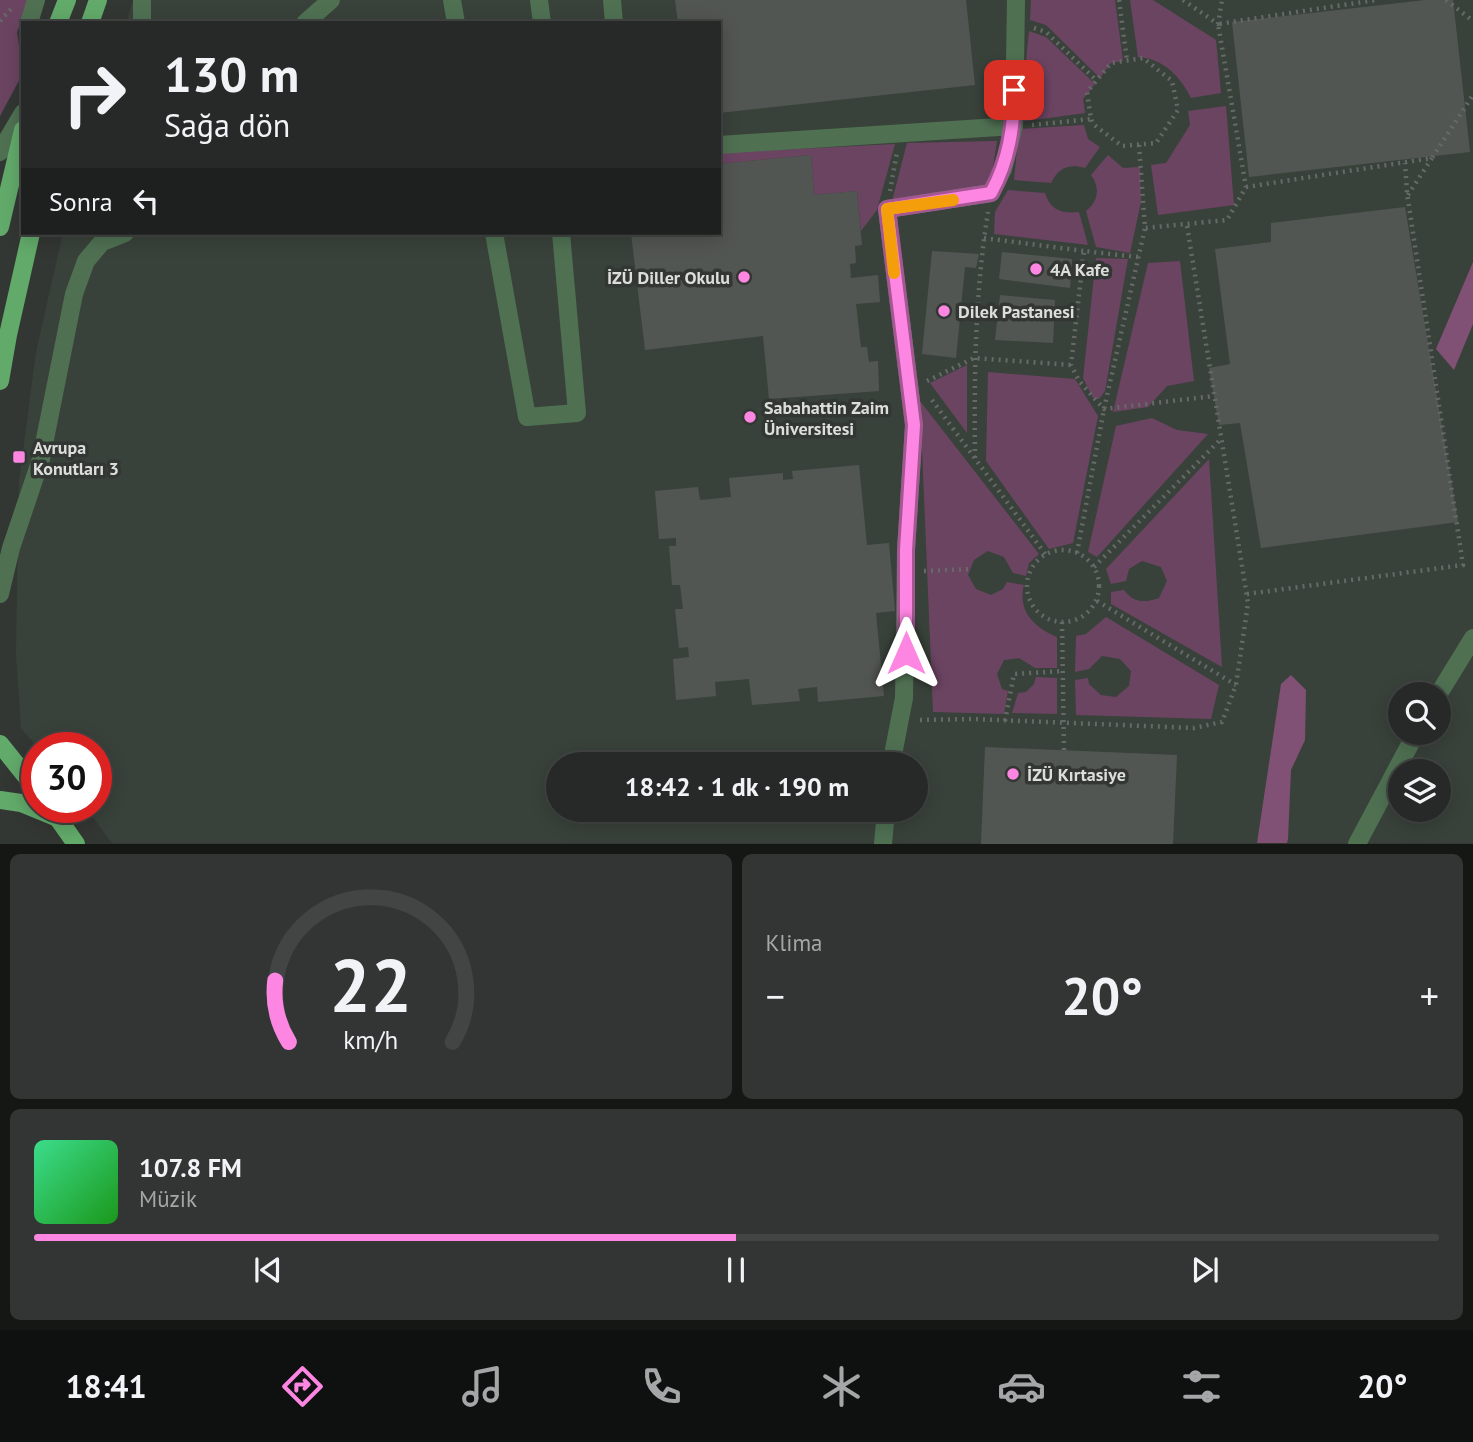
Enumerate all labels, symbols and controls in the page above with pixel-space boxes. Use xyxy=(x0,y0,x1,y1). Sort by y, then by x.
text: 130 m xyxy=(164,42,299,106)
icon: right xyxy=(49,49,140,140)
pin xyxy=(984,60,1044,120)
icon: arrive xyxy=(995,71,1033,109)
text: Sağa dön xyxy=(164,104,290,146)
icon: left xyxy=(127,182,165,220)
text: Sonra xyxy=(49,185,113,218)
place label: 4A Kafe xyxy=(1050,258,1109,281)
marker: 4A Kafe xyxy=(1028,261,1044,277)
place label: İZÜ Diller Okulu xyxy=(607,266,730,289)
marker: İZÜ Diller Okulu xyxy=(736,269,752,285)
place label: Dilek Pastanesi xyxy=(958,300,1075,323)
marker: Dilek Pastanesi xyxy=(936,303,952,319)
place label: Sabahattin Zaim Üniversitesi xyxy=(764,396,889,440)
marker: Sabahattin Zaim Üniversitesi xyxy=(742,409,758,425)
place label: Avrupa Konutları 3 xyxy=(33,436,119,480)
marker: Avrupa Konutları 3 xyxy=(11,449,27,465)
position arrow xyxy=(869,616,943,690)
map controls xyxy=(1388,682,1451,822)
button: search xyxy=(1388,682,1451,745)
speed limit sign: 30 xyxy=(21,732,112,823)
button: layers xyxy=(1388,759,1451,822)
place label: İZÜ Kırtasiye xyxy=(1027,763,1126,786)
marker: İZÜ Kırtasiye xyxy=(1005,766,1021,782)
text: 18:42 · 1 dk · 190 m xyxy=(625,770,849,803)
text: Klima xyxy=(766,928,823,957)
text: 22 xyxy=(329,939,412,1033)
text: 20° xyxy=(1061,962,1143,1029)
text: − xyxy=(766,971,785,1020)
text: + xyxy=(1420,971,1439,1020)
text: km/h xyxy=(343,1024,398,1056)
text: 107.8 FM xyxy=(139,1151,242,1184)
text: Müzik xyxy=(139,1184,197,1213)
icon: previous xyxy=(249,1251,287,1289)
icon: pause xyxy=(717,1251,755,1289)
icon: next xyxy=(1186,1251,1224,1289)
icon: directions xyxy=(278,1362,327,1411)
icon: music xyxy=(458,1362,507,1411)
icon: phone xyxy=(637,1362,686,1411)
icon: climate xyxy=(817,1362,866,1411)
icon: car xyxy=(997,1362,1046,1411)
icon: filters xyxy=(1177,1362,1226,1411)
text: 18:41 xyxy=(65,1365,147,1407)
text: 20° xyxy=(1357,1365,1408,1407)

